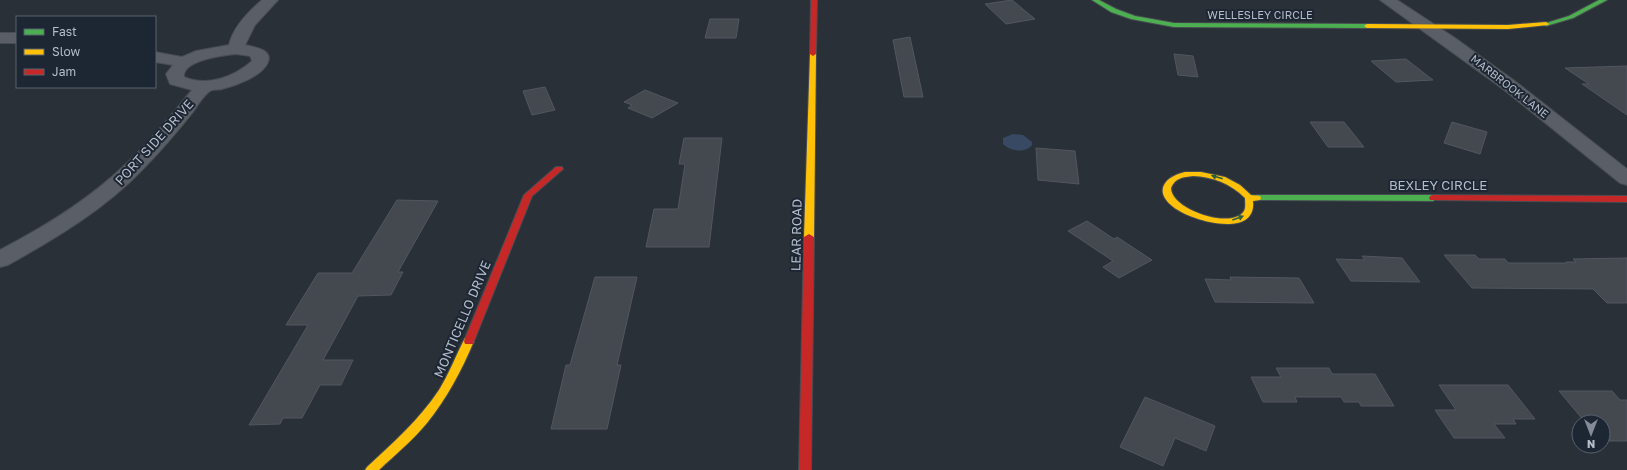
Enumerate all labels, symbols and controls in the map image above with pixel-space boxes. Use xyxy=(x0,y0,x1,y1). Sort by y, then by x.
street label: WELLESLEY CIRCLE xyxy=(1207,8,1313,21)
legend xyxy=(16,16,156,88)
text: Fast xyxy=(52,24,77,39)
text: Slow xyxy=(52,44,80,59)
street label: MARBROOK LANE xyxy=(1469,52,1552,120)
text: Jam xyxy=(52,64,76,79)
street label: PORT SIDE DRIVE xyxy=(111,96,197,188)
one-way arrow xyxy=(1210,174,1222,180)
street label: BEXLEY CIRCLE xyxy=(1389,177,1487,193)
street label: LEAR ROAD xyxy=(787,199,805,271)
one-way arrow xyxy=(1233,215,1245,221)
street label: MONTICELLO DRIVE xyxy=(430,258,494,380)
north arrow xyxy=(1571,414,1611,454)
text: N xyxy=(1587,438,1595,451)

